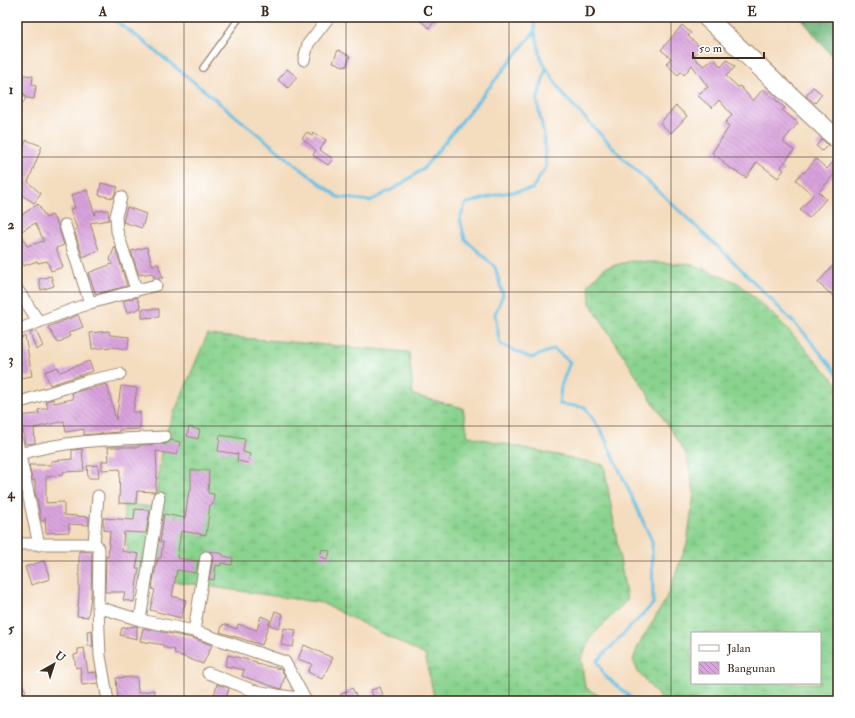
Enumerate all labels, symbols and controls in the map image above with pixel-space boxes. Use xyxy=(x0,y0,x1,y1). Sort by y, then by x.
text: A xyxy=(98,4,108,20)
text: B xyxy=(261,4,269,20)
text: C xyxy=(423,4,433,20)
text: D xyxy=(585,4,596,20)
text: E xyxy=(747,4,757,20)
scale bar xyxy=(693,34,764,60)
text: 50 m xyxy=(699,41,723,56)
text: 1 xyxy=(9,82,14,98)
text: 2 xyxy=(8,217,15,233)
text: 3 xyxy=(9,352,14,368)
text: 4 xyxy=(6,486,15,502)
text: 5 xyxy=(8,621,14,637)
legend xyxy=(691,632,821,684)
text: Jalan xyxy=(726,641,751,656)
north arrow xyxy=(34,644,74,684)
text: U xyxy=(52,649,68,665)
text: Bangunan xyxy=(727,661,776,676)

